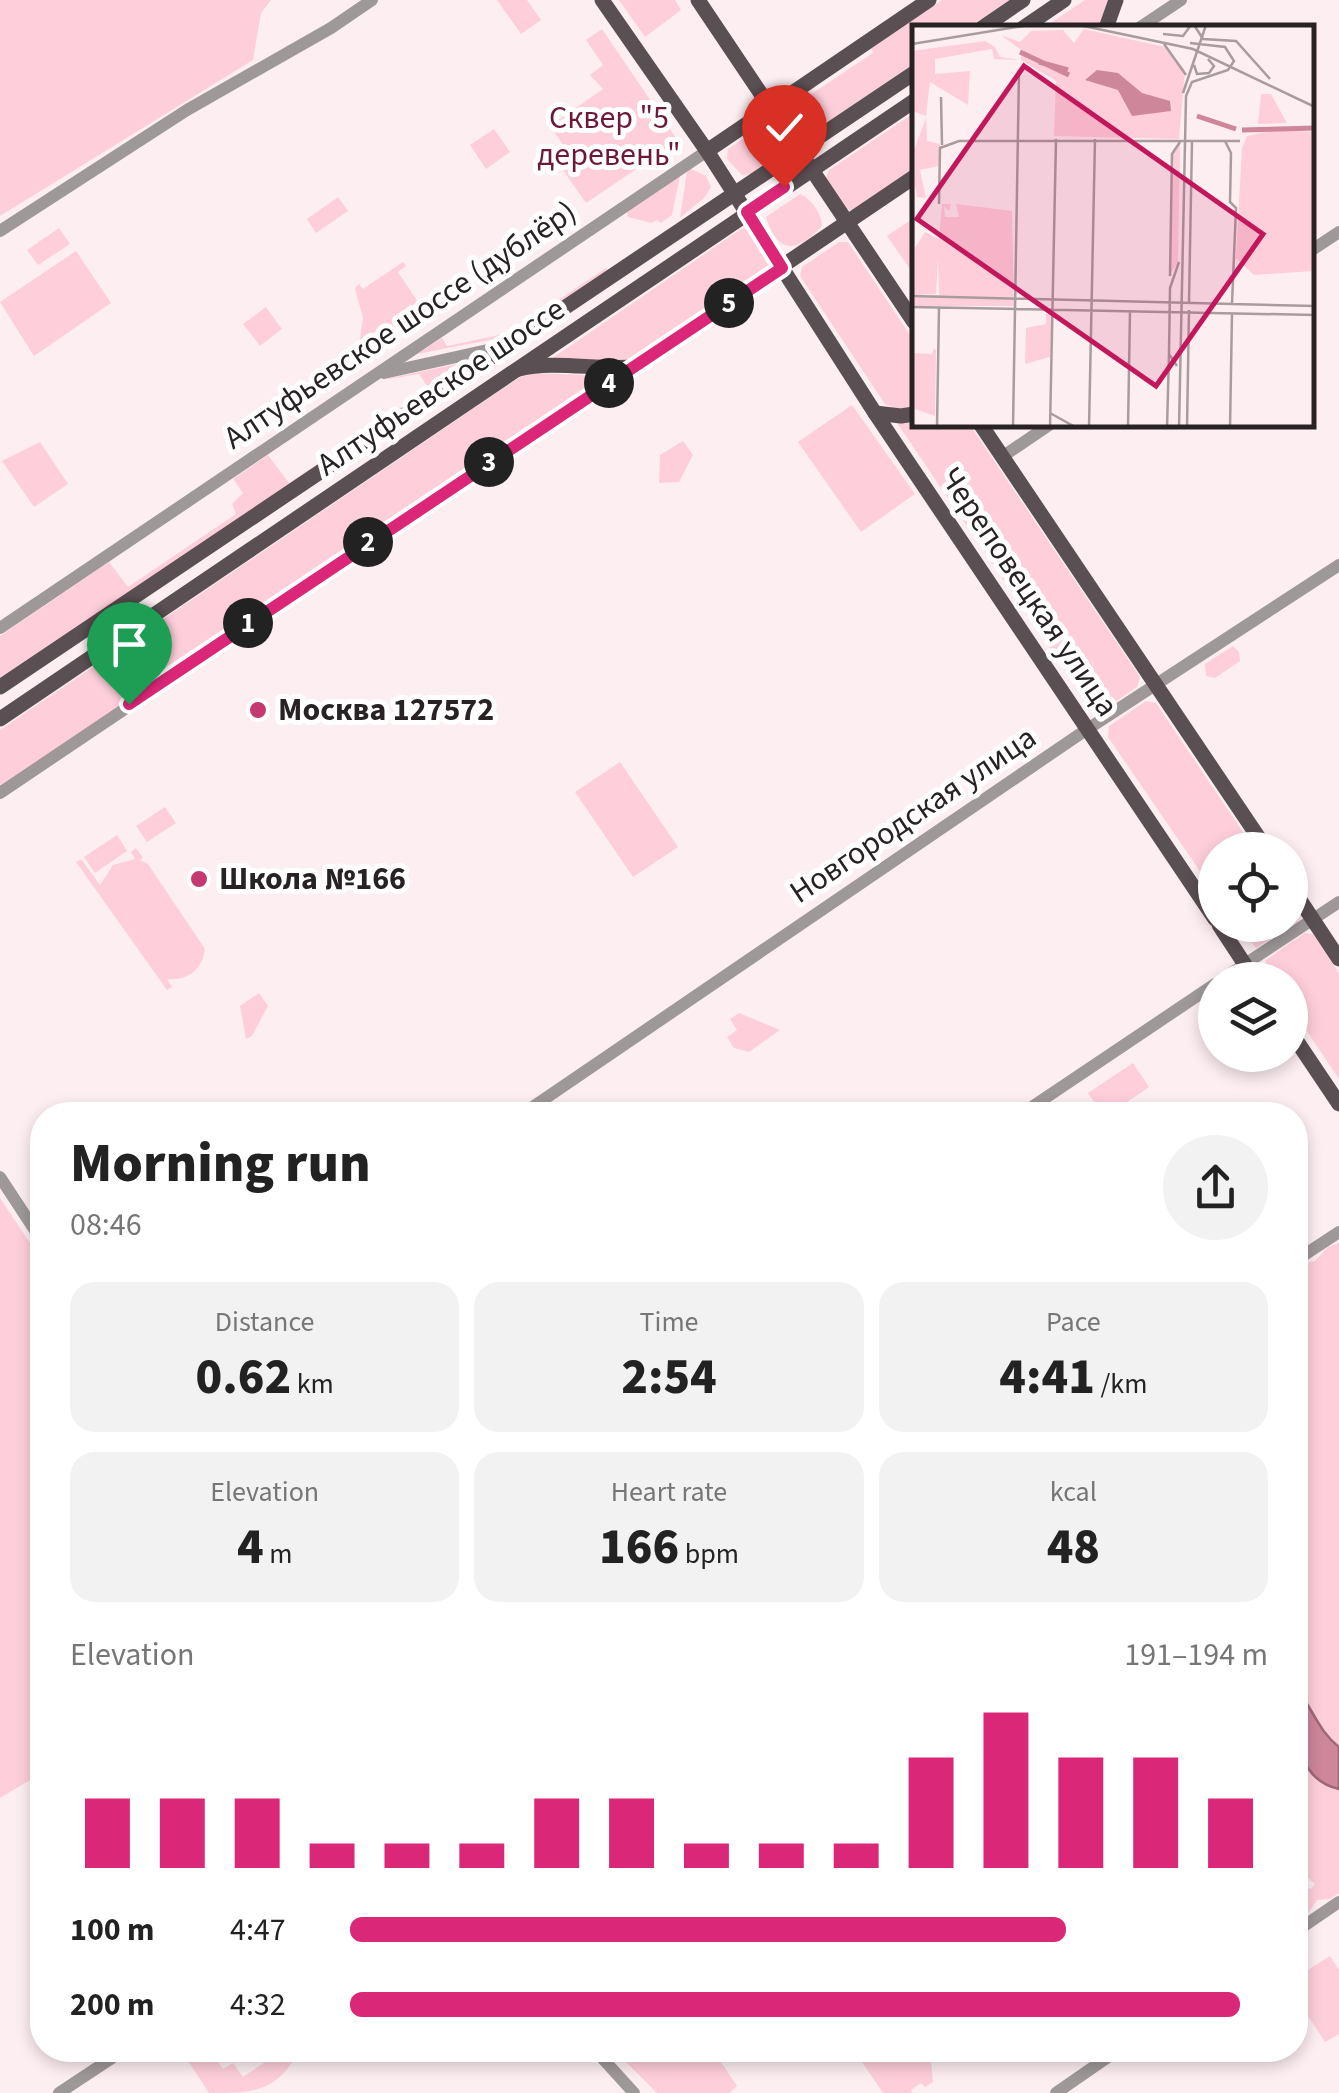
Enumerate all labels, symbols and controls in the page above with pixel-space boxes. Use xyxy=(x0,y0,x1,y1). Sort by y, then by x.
inset map xyxy=(912,25,1314,428)
pin xyxy=(742,85,827,188)
park label: Сквер "5 деревень" xyxy=(537,95,681,178)
icon: check xyxy=(757,100,812,155)
street label: Алтуфьевское шоссе (дублёр) xyxy=(217,193,583,457)
pin: 5 xyxy=(704,278,754,328)
text: 5 xyxy=(722,283,736,323)
street label: Алтуфьевское шоссе xyxy=(310,290,572,484)
pin: 4 xyxy=(584,358,634,408)
text: 4 xyxy=(602,363,616,403)
pin: 3 xyxy=(464,437,514,487)
text: 3 xyxy=(482,442,496,482)
street label: Череповецкая улица xyxy=(928,458,1130,726)
pin: 2 xyxy=(343,517,393,567)
text: 2 xyxy=(361,522,375,562)
pin: 1 xyxy=(223,598,273,648)
pin xyxy=(87,602,172,705)
text: 1 xyxy=(241,603,255,643)
icon: arrive xyxy=(102,617,157,672)
place label: Москва 127572 xyxy=(278,687,494,733)
marker: Москва 127572 xyxy=(247,699,269,721)
street label: Новгородская улица xyxy=(780,715,1046,915)
map controls xyxy=(1198,832,1308,1072)
button: locate xyxy=(1198,832,1308,942)
place label: Школа №166 xyxy=(219,856,406,902)
marker: Школа №166 xyxy=(188,868,210,890)
button: layers xyxy=(1198,962,1308,1072)
text: Morning run xyxy=(70,1125,371,1203)
button: share xyxy=(1163,1135,1268,1240)
text: 08:46 xyxy=(70,1202,142,1248)
text: Distance xyxy=(215,1302,314,1342)
text: Time xyxy=(639,1302,698,1342)
text: Pace xyxy=(1046,1302,1101,1342)
text: 0.62 xyxy=(196,1342,291,1413)
text: 2:54 xyxy=(621,1342,717,1413)
text: 4:41 xyxy=(999,1342,1095,1413)
text: km xyxy=(291,1364,334,1404)
text: /km xyxy=(1095,1364,1147,1404)
text: Elevation xyxy=(210,1472,319,1512)
text: Heart rate xyxy=(611,1472,727,1512)
text: kcal xyxy=(1050,1472,1097,1512)
text: 4 xyxy=(237,1512,264,1583)
text: 166 xyxy=(599,1512,679,1583)
text: 48 xyxy=(1047,1512,1100,1583)
text: m xyxy=(264,1534,292,1574)
text: bpm xyxy=(679,1534,739,1574)
text: Elevation xyxy=(70,1632,195,1678)
text: 191–194 m xyxy=(1124,1632,1268,1678)
text: 100 m xyxy=(70,1907,155,1953)
text: 4:47 xyxy=(230,1907,286,1953)
text: 200 m xyxy=(70,1982,155,2028)
text: 4:32 xyxy=(230,1982,286,2028)

